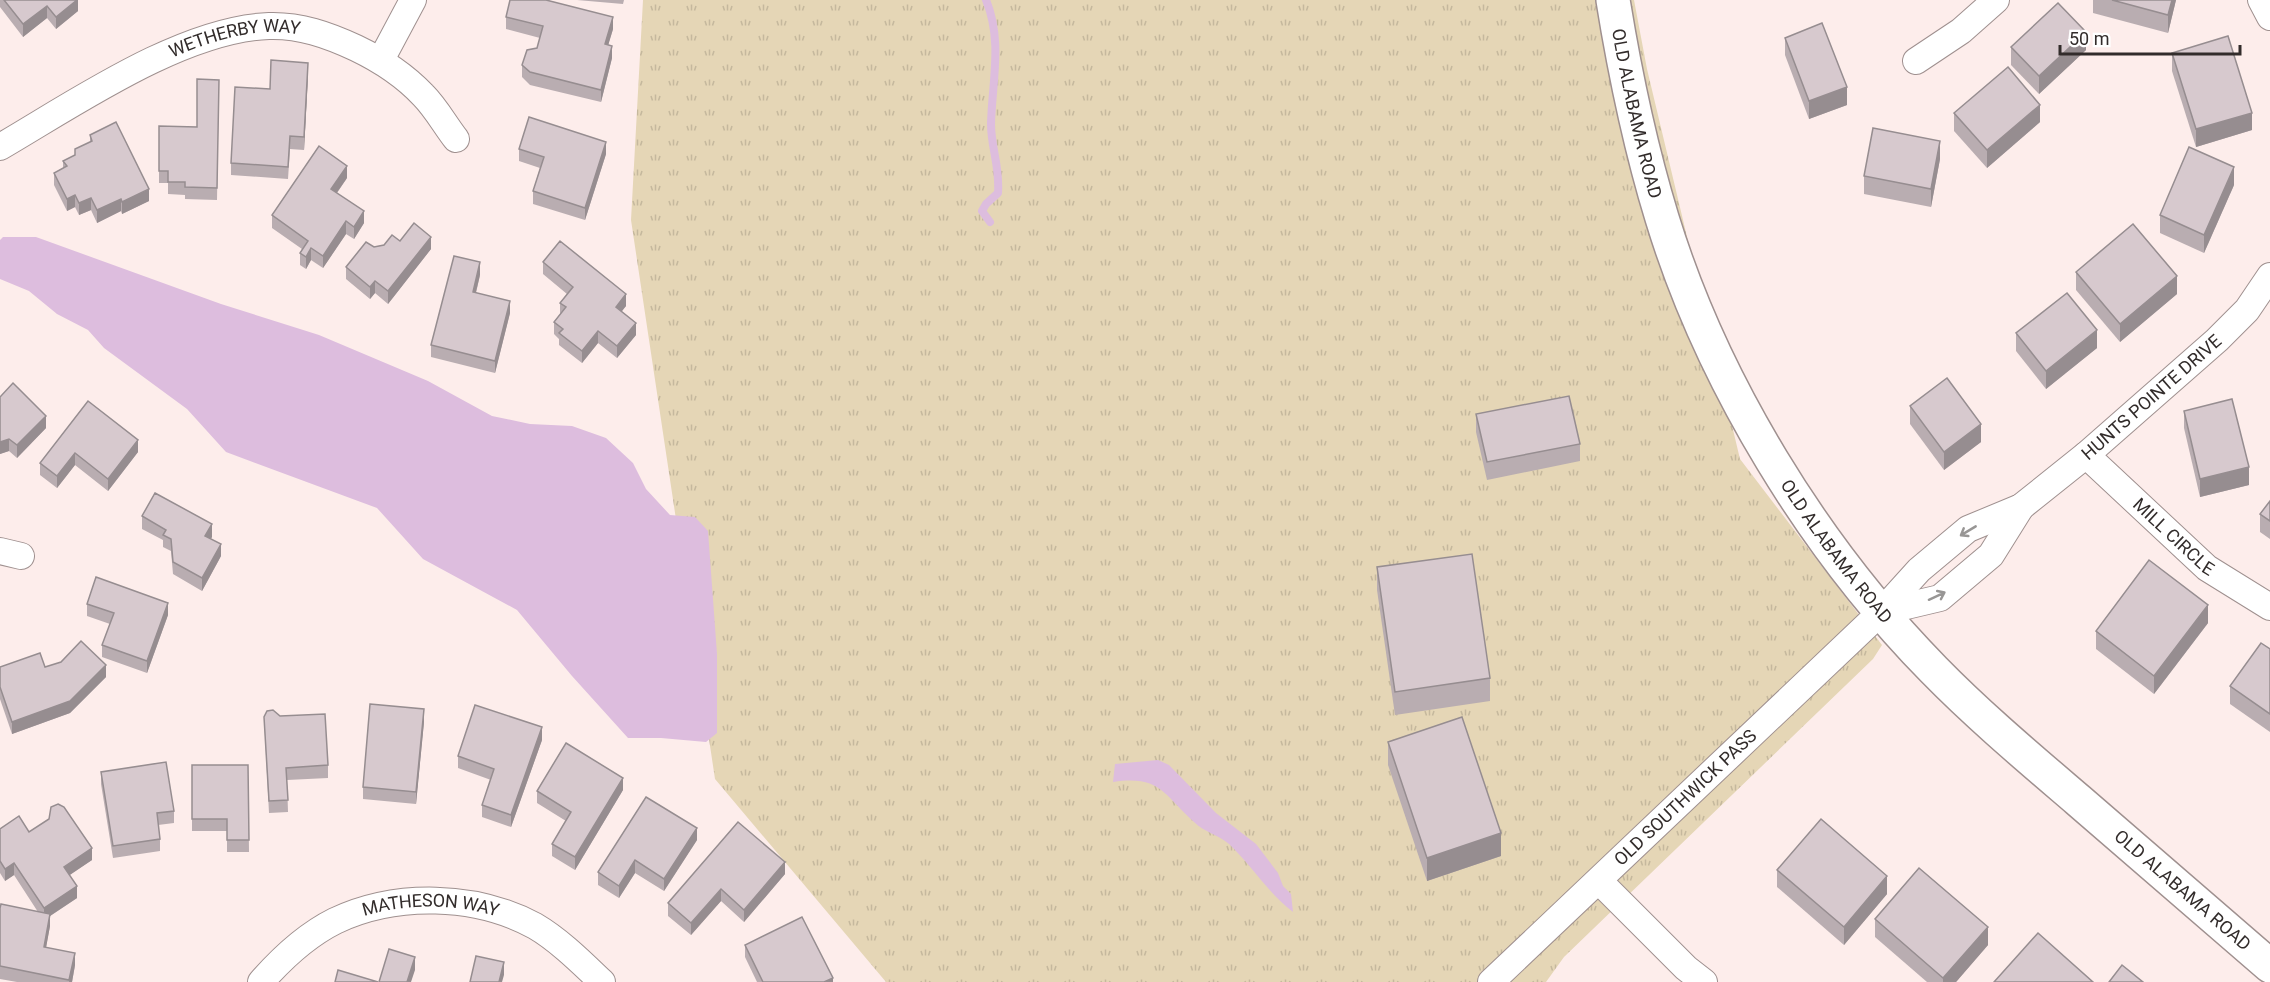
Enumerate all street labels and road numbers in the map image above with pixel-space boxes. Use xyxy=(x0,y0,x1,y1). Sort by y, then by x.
street label: WETHERBY WAY xyxy=(166,15,302,61)
street label: OLD ALABAMA ROAD xyxy=(1608,27,1667,201)
street label: HUNTS POINTE DRIVE xyxy=(2077,330,2225,464)
street label: OLD ALABAMA ROAD xyxy=(1777,475,1897,627)
street label: MILL CIRCLE xyxy=(2129,493,2218,580)
street label: OLD SOUTHWICK PASS xyxy=(1610,725,1761,870)
street label: OLD ALABAMA ROAD xyxy=(2110,825,2255,954)
street label: MATHESON WAY xyxy=(360,889,502,920)

